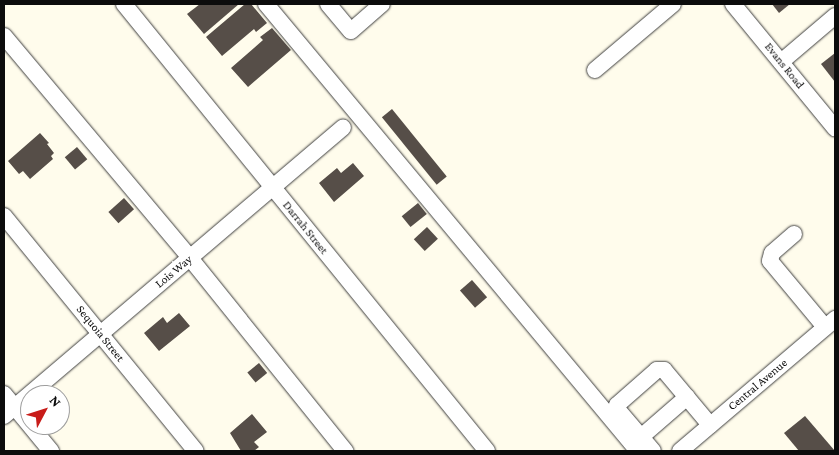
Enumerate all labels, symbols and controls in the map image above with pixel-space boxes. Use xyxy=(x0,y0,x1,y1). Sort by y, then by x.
street label: Evans Road xyxy=(761,40,807,92)
street label: Darrah Street xyxy=(279,199,331,257)
street label: Lois Way xyxy=(153,252,195,292)
street label: Sequoia Street xyxy=(73,303,127,365)
street label: Central Avenue xyxy=(725,356,791,414)
north arrow xyxy=(20,385,70,435)
text: N xyxy=(47,392,65,410)

